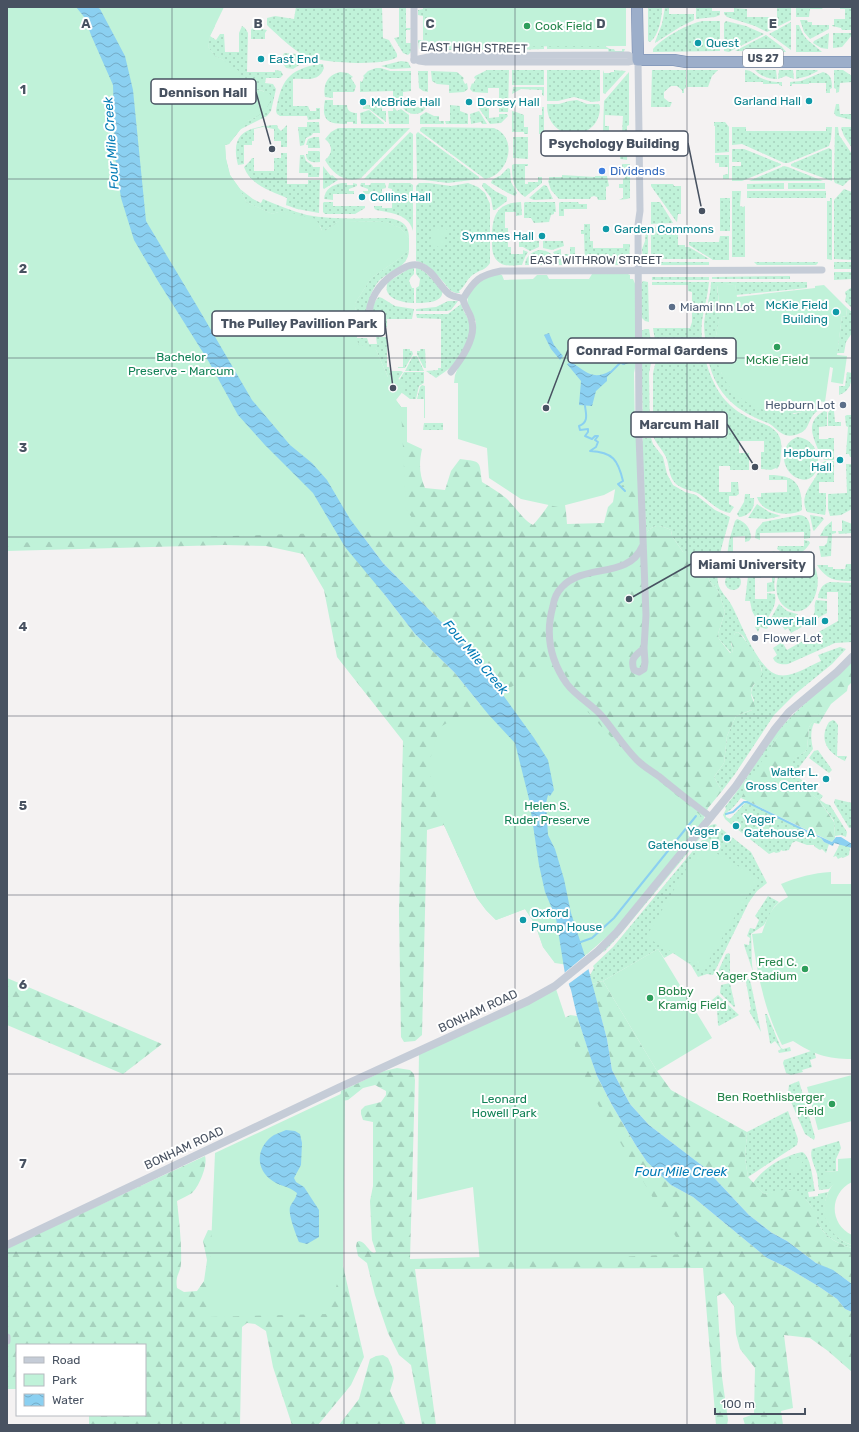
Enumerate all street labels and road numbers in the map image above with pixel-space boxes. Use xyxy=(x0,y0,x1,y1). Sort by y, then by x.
street label: EAST HIGH STREET xyxy=(420,40,528,56)
road number: US 27 xyxy=(743,49,783,67)
street label: EAST WITHROW STREET xyxy=(530,253,662,267)
street label: BONHAM ROAD xyxy=(436,987,520,1035)
street label: BONHAM ROAD xyxy=(142,1124,226,1172)

